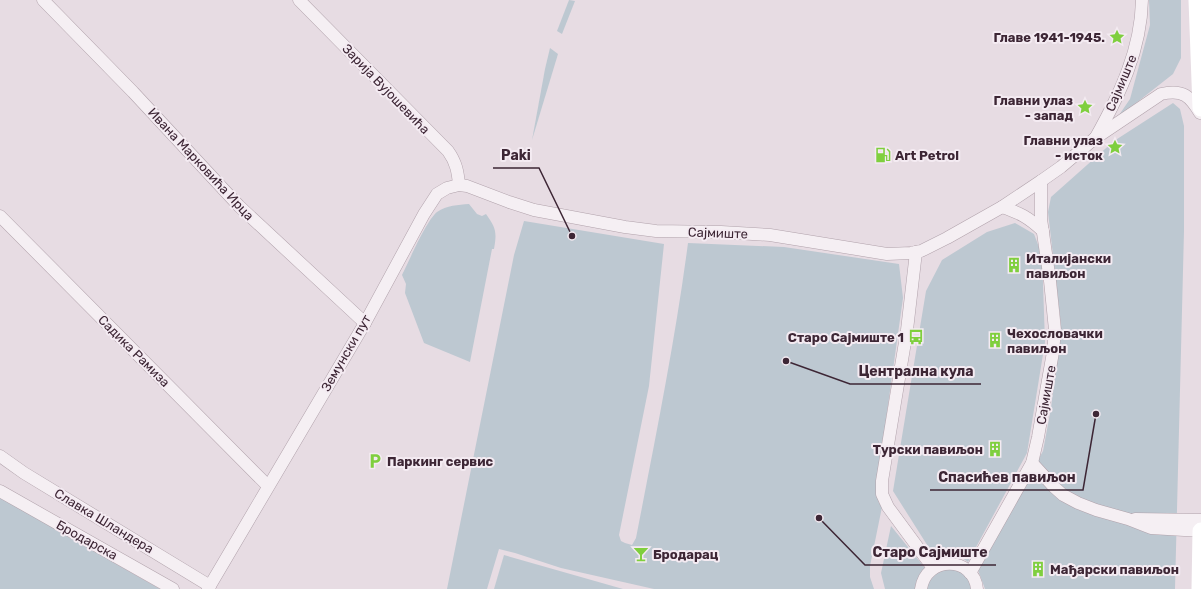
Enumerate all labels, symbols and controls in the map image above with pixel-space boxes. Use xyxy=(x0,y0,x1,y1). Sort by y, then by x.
place icon: Главе 1941-1945. xyxy=(1108,28,1126,46)
place label: Главе 1941-1945. xyxy=(994,30,1105,45)
street label: Зарија Вујошевића xyxy=(339,41,433,137)
street label: Сајмиште xyxy=(1102,52,1140,114)
place label: Главни улаз - запад xyxy=(994,93,1073,123)
place icon: Главни улаз - запад xyxy=(1076,98,1094,116)
street label: Ивана Марковића Ирца xyxy=(145,105,257,223)
place label: Главни улаз - исток xyxy=(1024,133,1103,163)
place icon: Главни улаз - исток xyxy=(1106,138,1124,156)
callout: Paki xyxy=(493,142,539,168)
fuel station icon: Art Petrol xyxy=(874,146,892,164)
text: Paki xyxy=(501,147,531,164)
place label: Art Petrol xyxy=(895,148,959,163)
street label: Сајмиште xyxy=(688,224,748,242)
place label: Италијански павиљон xyxy=(1026,251,1111,281)
building icon: Италијански павиљон xyxy=(1005,256,1023,274)
street label: Садика Рамиза xyxy=(95,312,173,390)
street label: Земунски пут xyxy=(318,312,374,394)
place label: Чехословачки павиљон xyxy=(1007,326,1103,356)
bus stop icon: Старо Сајмиште 1 xyxy=(907,328,925,346)
place label: Старо Сајмиште 1 xyxy=(788,330,904,345)
building icon: Чехословачки павиљон xyxy=(986,331,1004,349)
callout: Централна кула xyxy=(850,358,981,384)
text: Централна кула xyxy=(858,363,974,380)
street label: Сајмиште xyxy=(1033,364,1059,426)
building icon: Турски павиљон xyxy=(986,440,1004,458)
place label: Турски павиљон xyxy=(873,442,983,457)
parking icon: Паркинг сервис xyxy=(366,452,384,470)
place label: Паркинг сервис xyxy=(387,454,494,469)
callout: Спасићев павиљон xyxy=(930,464,1083,490)
text: Спасићев павиљон xyxy=(938,469,1076,486)
street label: Славка Шландера xyxy=(52,485,156,557)
street label: Бродарска xyxy=(54,517,120,563)
callout: Старо Сајмиште xyxy=(865,539,996,565)
text: Старо Сајмиште xyxy=(872,544,988,561)
bar icon: Бродарац xyxy=(632,545,650,563)
place label: Бродарац xyxy=(653,547,719,562)
building icon: Мађарски павиљон xyxy=(1029,560,1047,578)
place label: Мађарски павиљон xyxy=(1050,562,1179,577)

